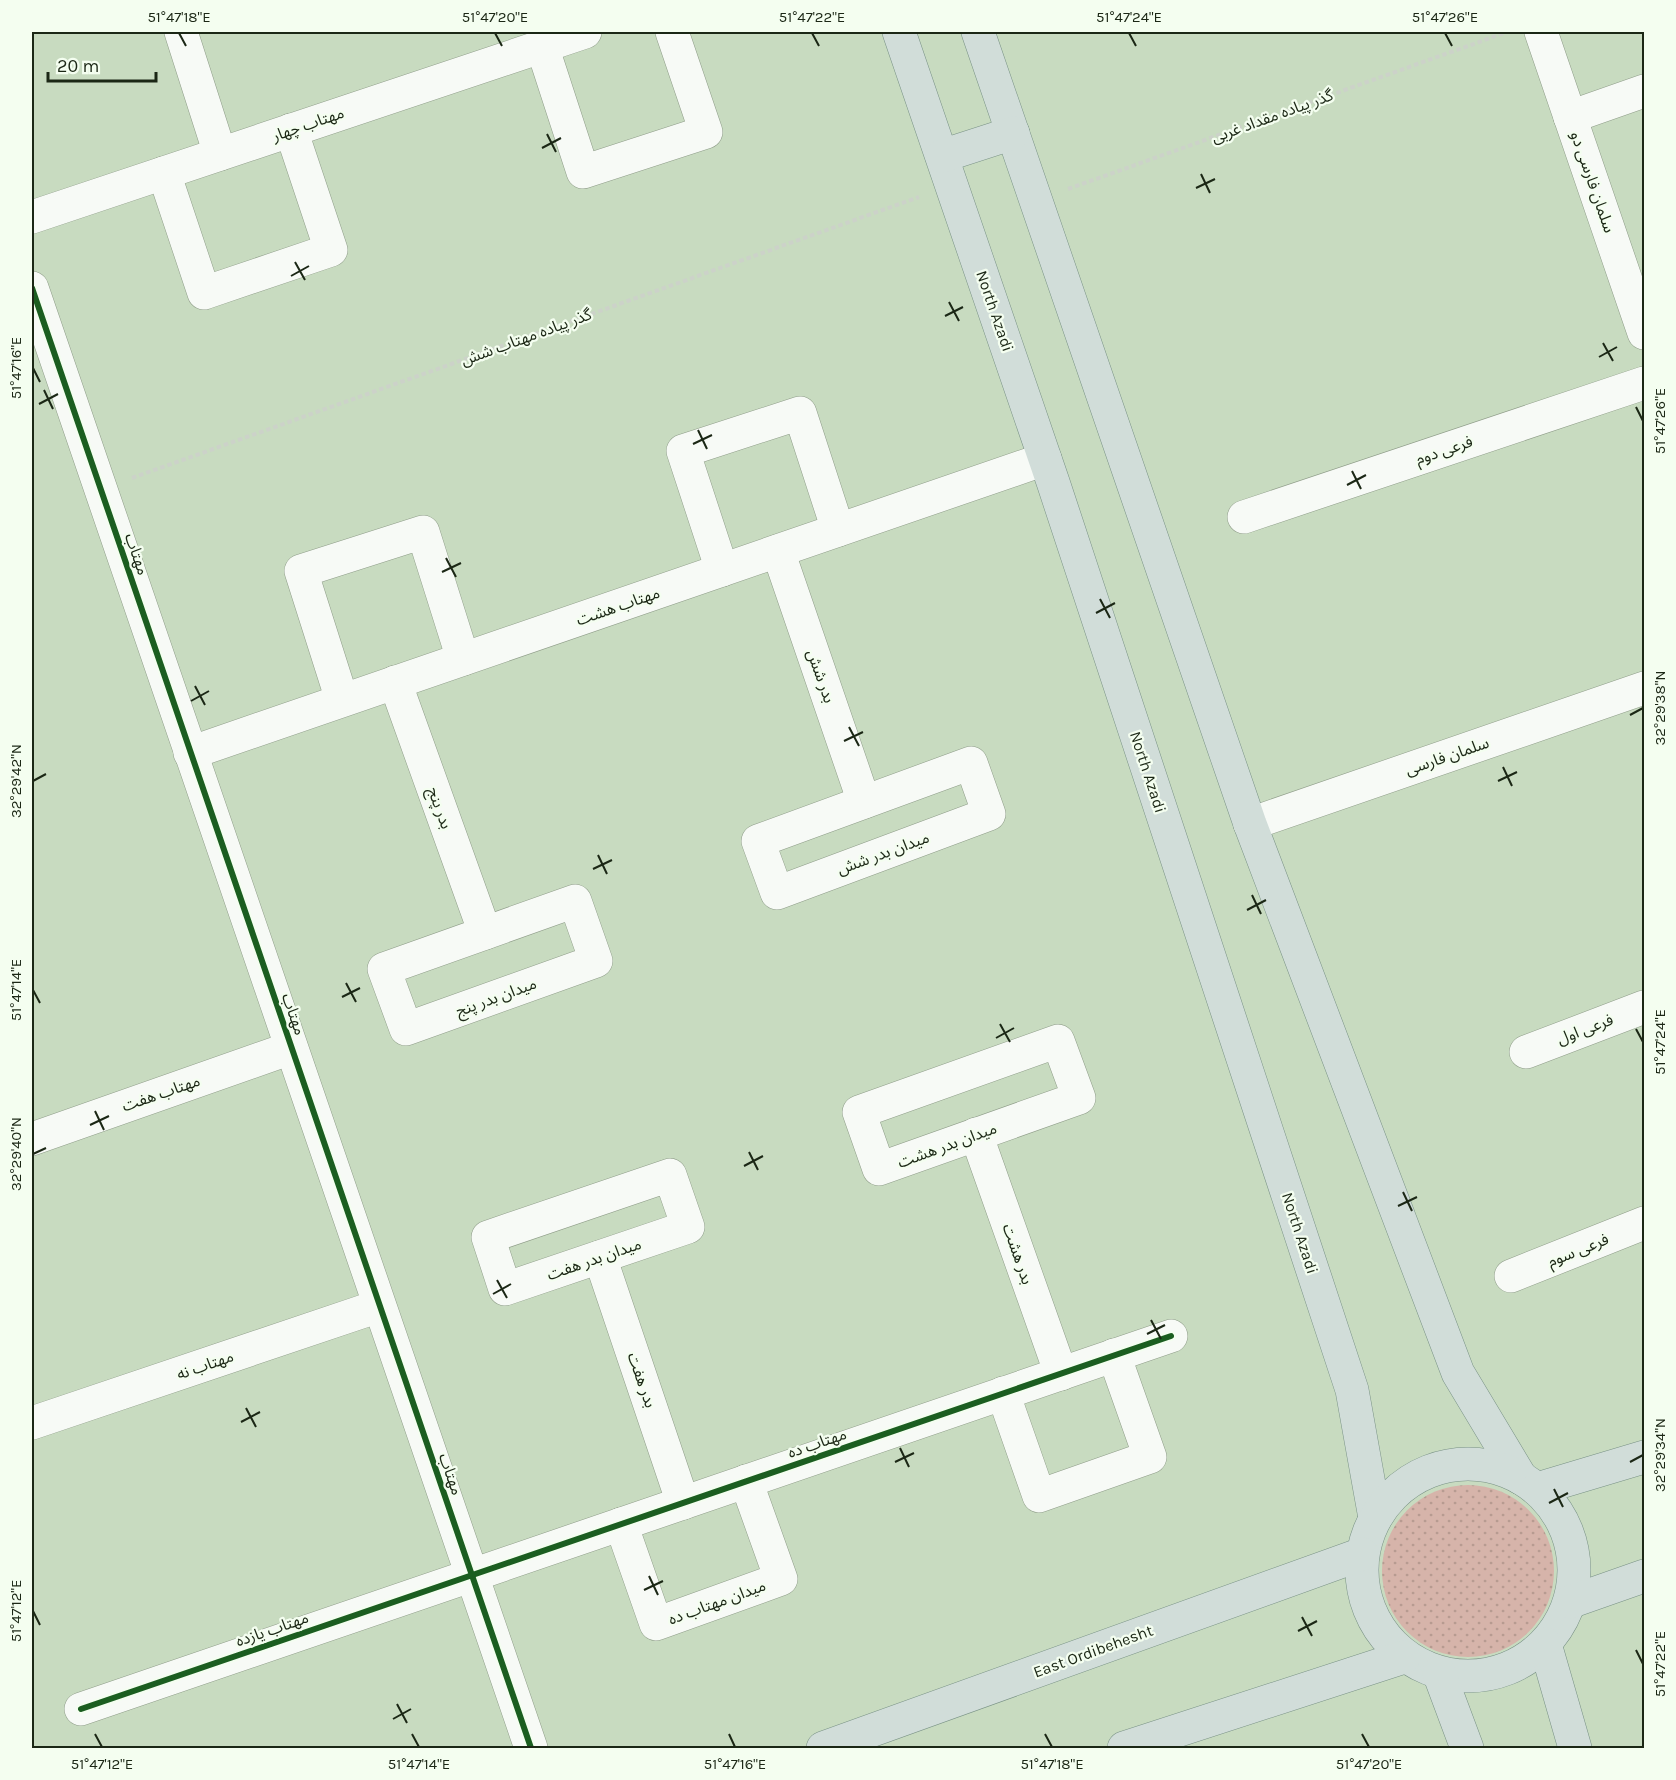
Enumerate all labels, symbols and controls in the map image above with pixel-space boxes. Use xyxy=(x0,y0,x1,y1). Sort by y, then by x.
text: 51°47'18"E xyxy=(147,8,211,26)
text: 51°47'20"E xyxy=(462,8,528,26)
text: 51°47'22"E xyxy=(779,8,845,26)
text: 51°47'24"E xyxy=(1096,8,1162,26)
text: 51°47'26"E xyxy=(1412,8,1478,26)
scale bar xyxy=(48,45,156,83)
text: 20 m xyxy=(57,55,99,77)
street label: گذر پیاده مقداد غربی xyxy=(1209,85,1336,148)
street label: مهتاب چهار xyxy=(269,103,347,146)
street label: سلمان فارسی دو xyxy=(1567,129,1619,235)
street label: North Azadi xyxy=(972,268,1018,354)
street label: گذر پیاده مهتاب شش xyxy=(458,304,595,371)
text: 51°47'16"E xyxy=(7,337,25,399)
text: 51°47'26"E xyxy=(1651,388,1669,454)
street label: فرعی دوم xyxy=(1413,431,1476,471)
street label: مهتاب xyxy=(121,531,153,577)
street label: مهتاب هشت xyxy=(574,583,662,629)
street label: بدر شش xyxy=(803,647,839,705)
text: 32°29'38"N xyxy=(1651,671,1669,745)
street label: North Azadi xyxy=(1126,729,1170,815)
street label: سلمان فارسی xyxy=(1403,733,1491,779)
text: 32°29'42"N xyxy=(7,744,25,818)
street label: بدر پنج xyxy=(421,784,456,833)
street label: میدان بدر شش xyxy=(834,828,932,878)
text: 51°47'14"E xyxy=(7,959,25,1021)
street label: میدان بدر پنج xyxy=(453,974,540,1023)
street label: مهتاب xyxy=(278,991,310,1037)
text: 51°47'24"E xyxy=(1651,1009,1669,1075)
street label: فرعی اول xyxy=(1554,1010,1616,1049)
street label: مهتاب هفت xyxy=(119,1071,203,1115)
text: 32°29'40"N xyxy=(7,1117,25,1191)
street label: میدان بدر هشت xyxy=(895,1118,999,1172)
street label: North Azadi xyxy=(1278,1190,1322,1276)
street label: بدر هشت xyxy=(999,1221,1037,1287)
street label: فرعی سوم xyxy=(1545,1229,1613,1274)
street label: میدان بدر هفت xyxy=(544,1234,644,1284)
street label: مهتاب نه xyxy=(174,1346,236,1384)
street label: بدر هفت xyxy=(624,1350,660,1410)
text: 32°29'34"N xyxy=(1651,1418,1669,1492)
street label: مهتاب ده xyxy=(785,1424,849,1462)
street label: مهتاب xyxy=(435,1451,467,1497)
street label: میدان مهتاب ده xyxy=(666,1576,768,1628)
text: 51°47'12"E xyxy=(7,1580,25,1642)
street label: مهتاب یازده xyxy=(233,1608,311,1650)
street label: East Ordibehesht xyxy=(1031,1621,1155,1681)
text: 51°47'22"E xyxy=(1651,1631,1669,1697)
text: 51°47'12"E xyxy=(71,1755,133,1773)
text: 51°47'14"E xyxy=(388,1755,450,1773)
text: 51°47'16"E xyxy=(704,1755,766,1773)
text: 51°47'18"E xyxy=(1020,1755,1084,1773)
text: 51°47'20"E xyxy=(1336,1755,1402,1773)

